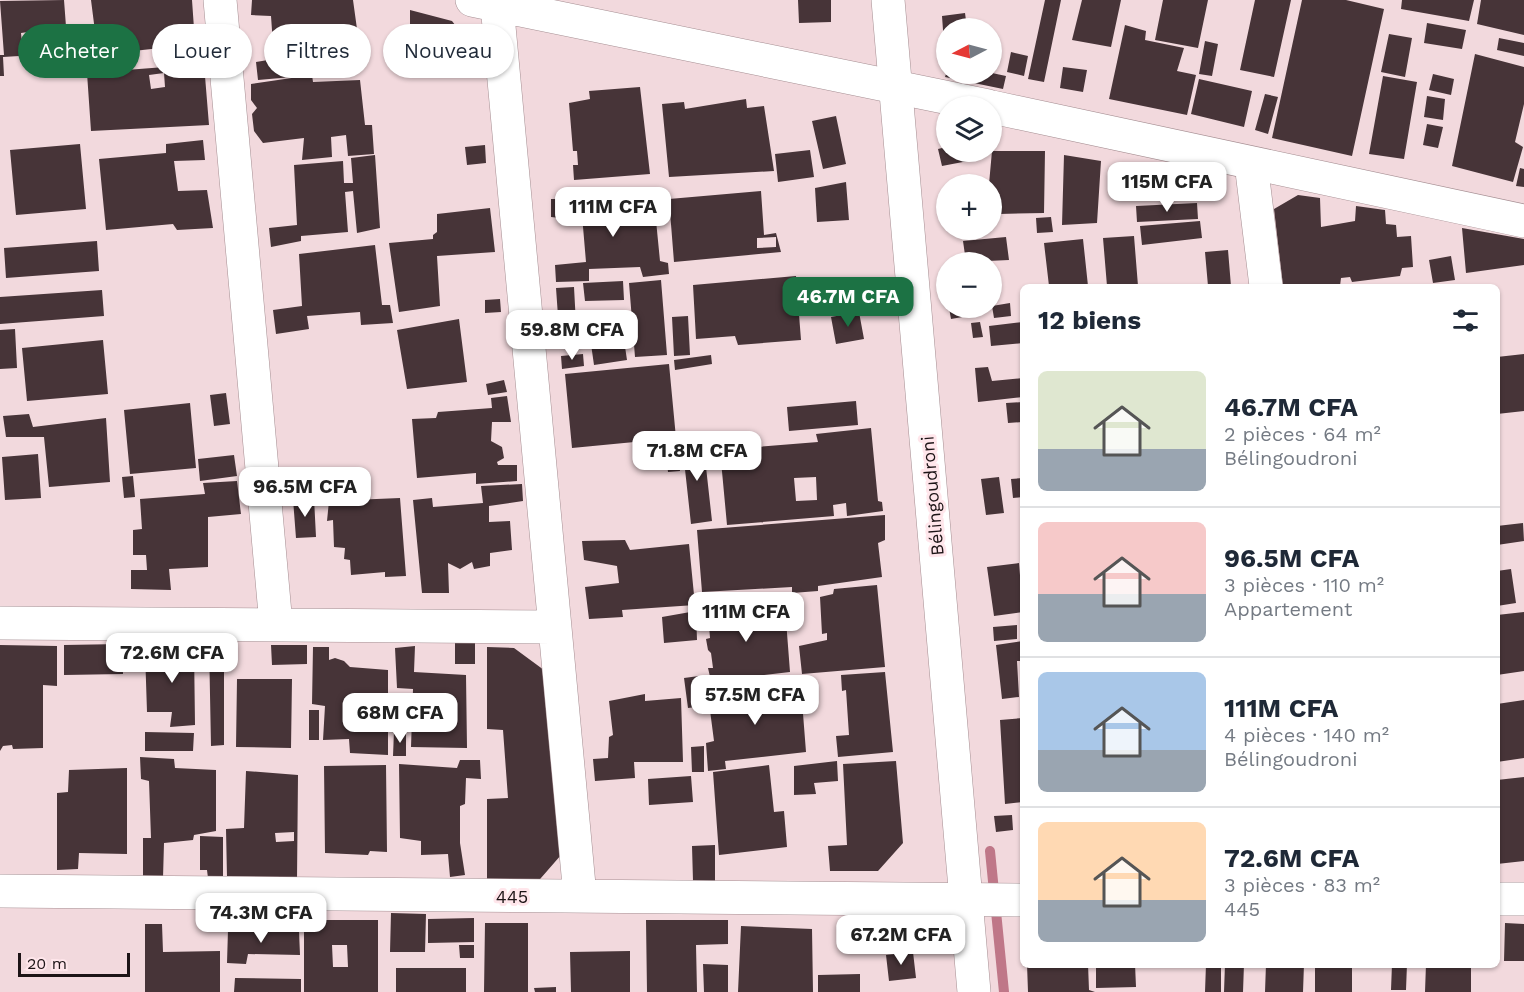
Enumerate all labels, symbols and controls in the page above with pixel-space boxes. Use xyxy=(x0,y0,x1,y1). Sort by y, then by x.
north arrow xyxy=(936,18,1002,84)
map controls xyxy=(936,18,1002,318)
chip: Acheter xyxy=(18,24,140,78)
chip: Louer xyxy=(152,24,252,78)
chip: Filtres xyxy=(264,24,371,78)
chip: Nouveau xyxy=(383,24,514,78)
button: layers xyxy=(936,96,1002,162)
pin: 115M CFA xyxy=(1105,162,1229,213)
text: 115M CFA xyxy=(1122,169,1212,193)
button: + xyxy=(936,174,1002,240)
pin: 111M CFA xyxy=(551,187,675,238)
text: 111M CFA xyxy=(569,194,657,218)
button: − xyxy=(936,252,1002,318)
pin: 46.7M CFA xyxy=(779,277,917,328)
text: 46.7M CFA xyxy=(797,284,899,308)
icon: filters xyxy=(1449,304,1482,337)
text: 12 biens xyxy=(1038,305,1141,335)
pin: 59.8M CFA xyxy=(503,310,641,361)
text: 59.8M CFA xyxy=(520,317,624,341)
text: 46.7M CFA xyxy=(1224,392,1358,422)
icon: home xyxy=(1086,395,1158,467)
text: 2 pièces · 64 m² xyxy=(1224,422,1381,446)
pin: 71.8M CFA xyxy=(628,431,766,482)
street label: Bélingoudroni xyxy=(916,435,948,557)
text: 71.8M CFA xyxy=(646,438,748,462)
text: Bélingoudroni xyxy=(1224,446,1357,470)
pin: 96.5M CFA xyxy=(236,467,374,518)
text: 96.5M CFA xyxy=(253,474,357,498)
text: 96.5M CFA xyxy=(1224,543,1359,573)
icon: home xyxy=(1086,546,1158,618)
text: 3 pièces · 110 m² xyxy=(1224,573,1384,597)
pin: 111M CFA xyxy=(684,592,808,643)
text: Appartement xyxy=(1224,597,1352,621)
text: 111M CFA xyxy=(702,599,790,623)
pin: 72.6M CFA xyxy=(103,633,241,684)
text: 72.6M CFA xyxy=(120,640,224,664)
pin: 57.5M CFA xyxy=(686,675,824,726)
text: 57.5M CFA xyxy=(705,682,805,706)
pin: 68M CFA xyxy=(345,693,455,744)
text: 111M CFA xyxy=(1224,693,1338,723)
icon: home xyxy=(1086,696,1158,768)
text: 68M CFA xyxy=(357,700,443,724)
text: 4 pièces · 140 m² xyxy=(1224,723,1389,747)
text: Bélingoudroni xyxy=(1224,747,1357,771)
text: 72.6M CFA xyxy=(1224,843,1359,873)
icon: home xyxy=(1086,846,1158,918)
text: 3 pièces · 83 m² xyxy=(1224,873,1380,897)
street label: 445 xyxy=(496,886,528,907)
pin: 74.3M CFA xyxy=(192,893,330,944)
text: 445 xyxy=(1224,897,1260,921)
text: 74.3M CFA xyxy=(210,900,313,924)
pin: 67.2M CFA xyxy=(832,915,970,966)
text: 67.2M CFA xyxy=(850,922,952,946)
scale bar xyxy=(18,950,130,978)
text: 20 m xyxy=(27,954,67,973)

